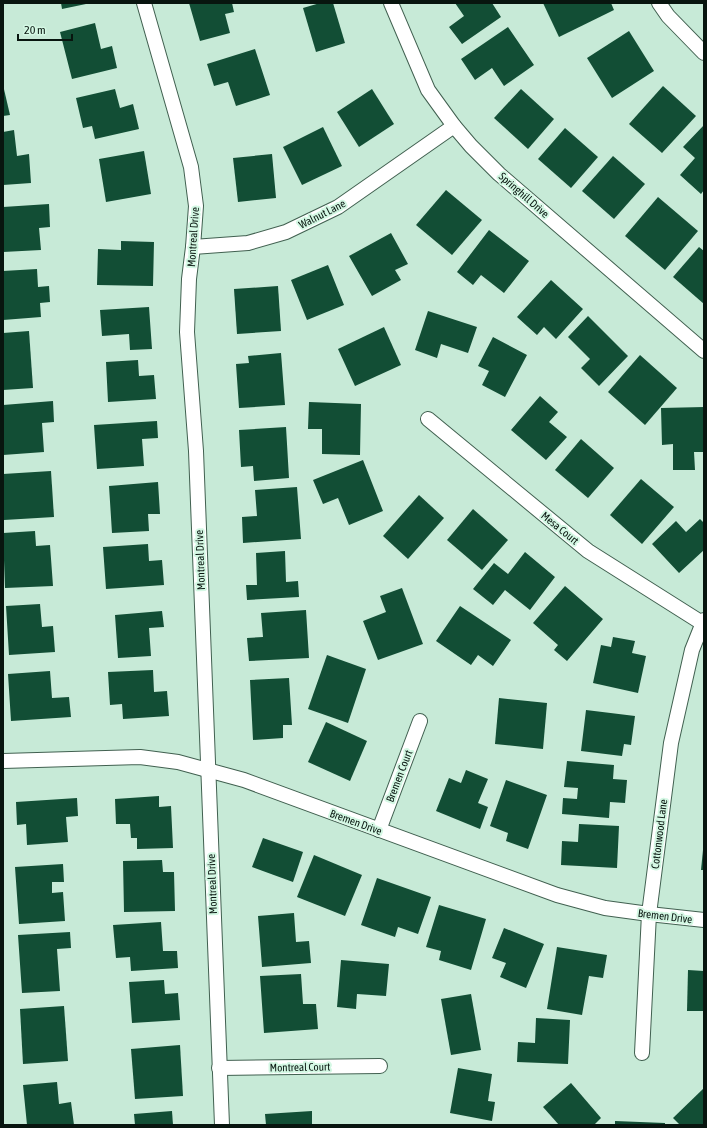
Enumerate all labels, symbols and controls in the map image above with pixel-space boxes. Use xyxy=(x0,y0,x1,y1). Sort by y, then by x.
scale bar xyxy=(18,16,72,42)
text: 20 m xyxy=(24,23,46,37)
street label: Springhill Drive xyxy=(497,170,551,220)
street label: Walnut Lane xyxy=(297,197,347,231)
street label: Montreal Drive xyxy=(185,207,201,267)
street label: Mesa Court xyxy=(539,509,581,547)
street label: Montreal Drive xyxy=(193,530,207,590)
street label: Bremen Court xyxy=(384,748,414,804)
street label: Cottonwood Lane xyxy=(649,798,669,870)
street label: Bremen Drive xyxy=(328,807,384,837)
street label: Montreal Drive xyxy=(205,854,219,914)
street label: Bremen Drive xyxy=(637,907,693,925)
street label: Montreal Court xyxy=(270,1060,330,1074)

